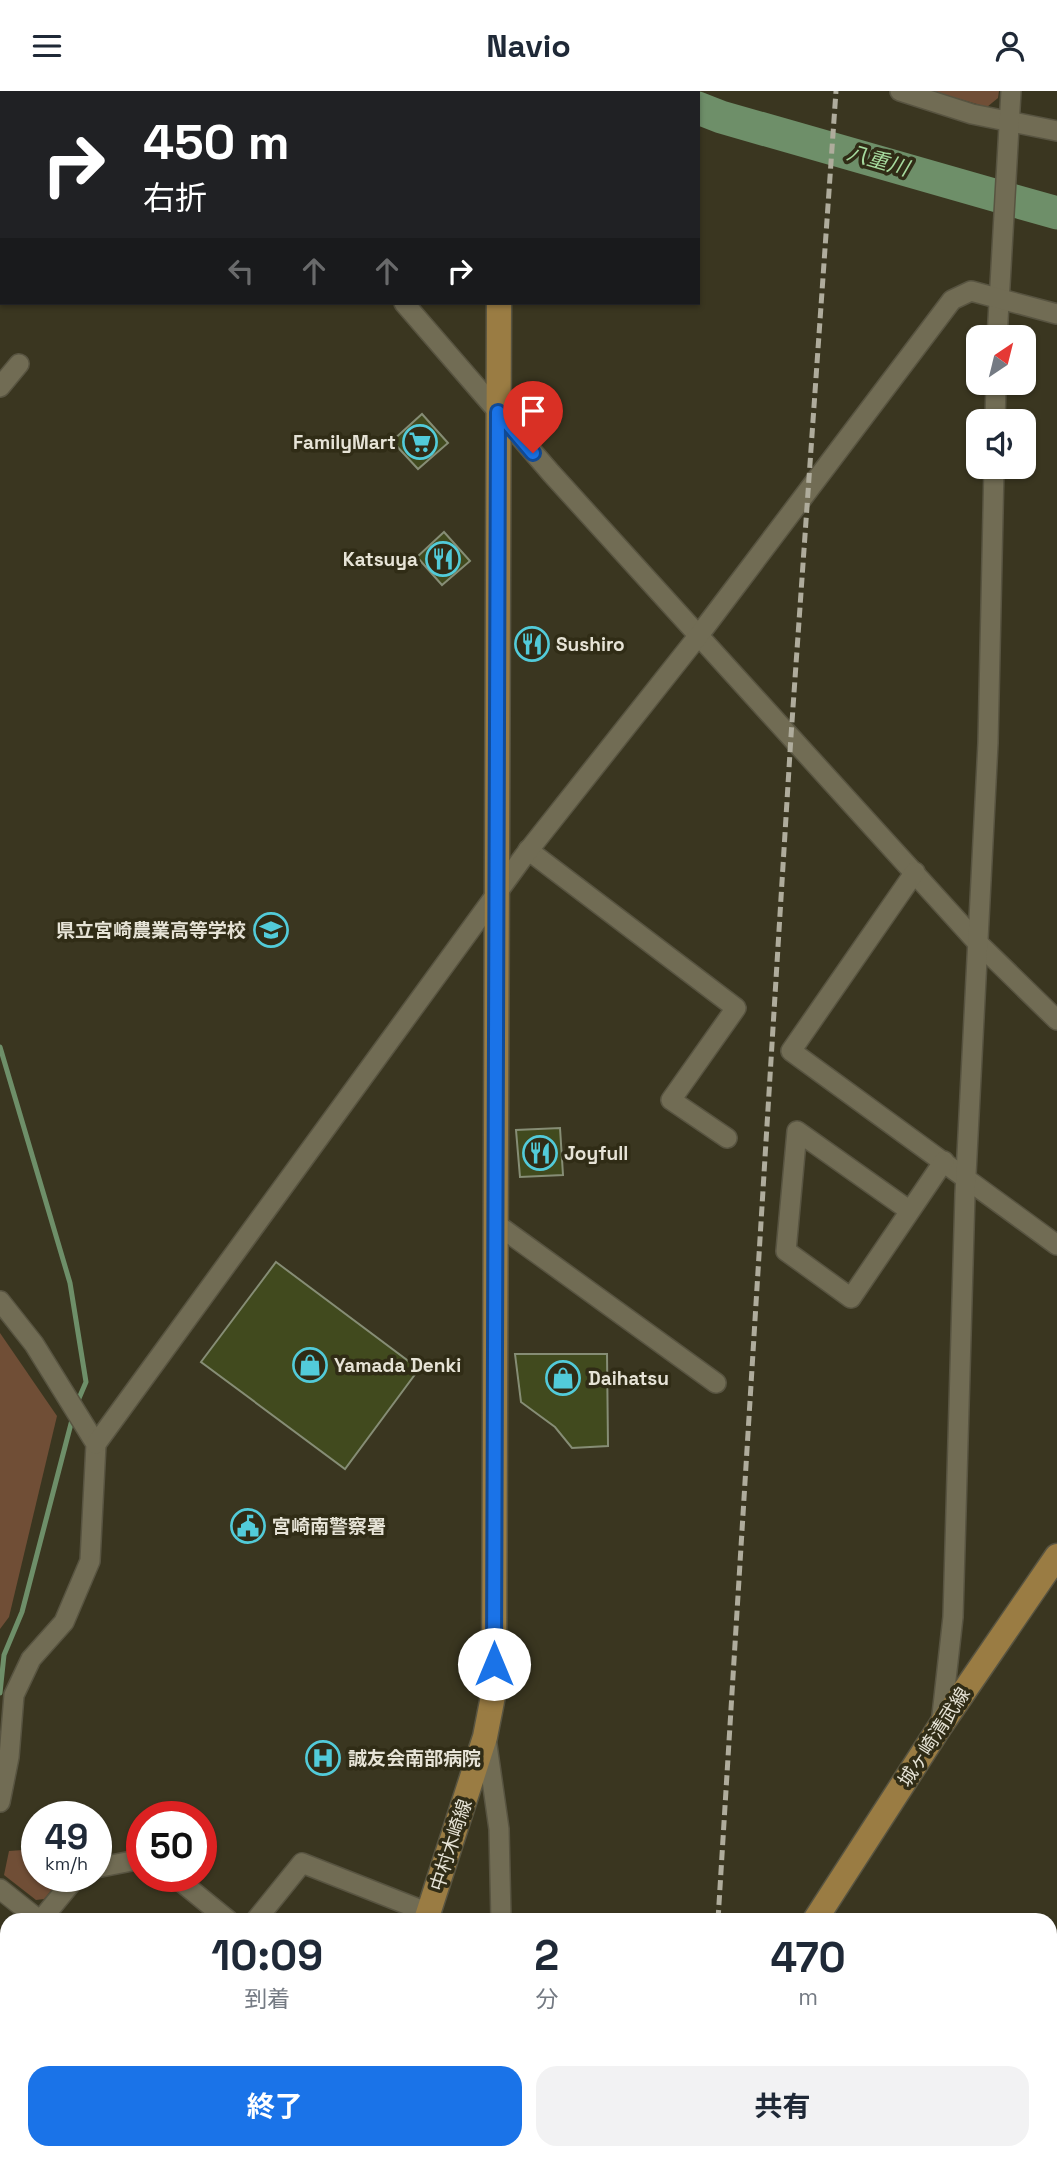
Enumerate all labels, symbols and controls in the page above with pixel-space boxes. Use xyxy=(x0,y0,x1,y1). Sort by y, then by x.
text: Navio xyxy=(486,26,571,66)
icon: menu xyxy=(28,27,66,65)
icon: person xyxy=(991,27,1029,65)
text: 450 m xyxy=(143,111,290,173)
icon: right xyxy=(28,119,119,210)
water label: 八重川 xyxy=(844,138,914,182)
text: 右折 xyxy=(143,178,207,218)
icon: left xyxy=(222,252,260,290)
icon: ahead xyxy=(295,252,333,290)
icon: ahead xyxy=(368,252,406,290)
icon: right xyxy=(441,252,479,290)
north arrow xyxy=(966,325,1036,395)
map controls xyxy=(966,325,1036,479)
pin xyxy=(503,381,563,453)
icon: arrive xyxy=(514,392,552,430)
button: sound xyxy=(966,409,1036,479)
supermarket icon: FamilyMart xyxy=(401,423,439,461)
place label: FamilyMart xyxy=(293,430,396,455)
restaurant icon: Katsuya xyxy=(424,540,462,578)
place label: Katsuya xyxy=(343,547,418,572)
restaurant icon: Sushiro xyxy=(513,625,551,663)
place label: Sushiro xyxy=(556,632,625,657)
school or university icon: 県立宮崎農業高等学校 xyxy=(252,911,290,949)
place label: 県立宮崎農業高等学校 xyxy=(56,918,246,943)
restaurant icon: Joyfull xyxy=(521,1134,559,1172)
place label: Joyfull xyxy=(564,1141,628,1166)
shop icon: Yamada Denki xyxy=(291,1346,329,1384)
place label: Yamada Denki xyxy=(334,1353,461,1378)
shop icon: Daihatsu xyxy=(544,1359,582,1397)
place label: Daihatsu xyxy=(588,1366,669,1391)
public building icon: 宮崎南警察署 xyxy=(229,1507,267,1545)
place label: 宮崎南警察署 xyxy=(272,1514,386,1539)
position arrow xyxy=(457,1627,531,1701)
street label: 城ヶ崎清武線 xyxy=(892,1682,976,1792)
hospital icon: 誠友会南部病院 xyxy=(304,1739,342,1777)
place label: 誠友会南部病院 xyxy=(348,1746,481,1771)
street label: 中村木崎線 xyxy=(424,1796,478,1894)
speed limit sign: 50 xyxy=(126,1801,217,1892)
text: 49 xyxy=(45,1815,88,1859)
text: km/h xyxy=(45,1852,88,1875)
text: 10:09 xyxy=(211,1929,323,1982)
text: 2 xyxy=(534,1929,559,1982)
text: 470 xyxy=(771,1931,846,1984)
text: m xyxy=(798,1982,818,2012)
text: 到着 xyxy=(244,1984,290,2014)
text: 分 xyxy=(535,1984,558,2014)
button: 終了 xyxy=(28,2066,522,2146)
button: 共有 xyxy=(536,2066,1029,2146)

